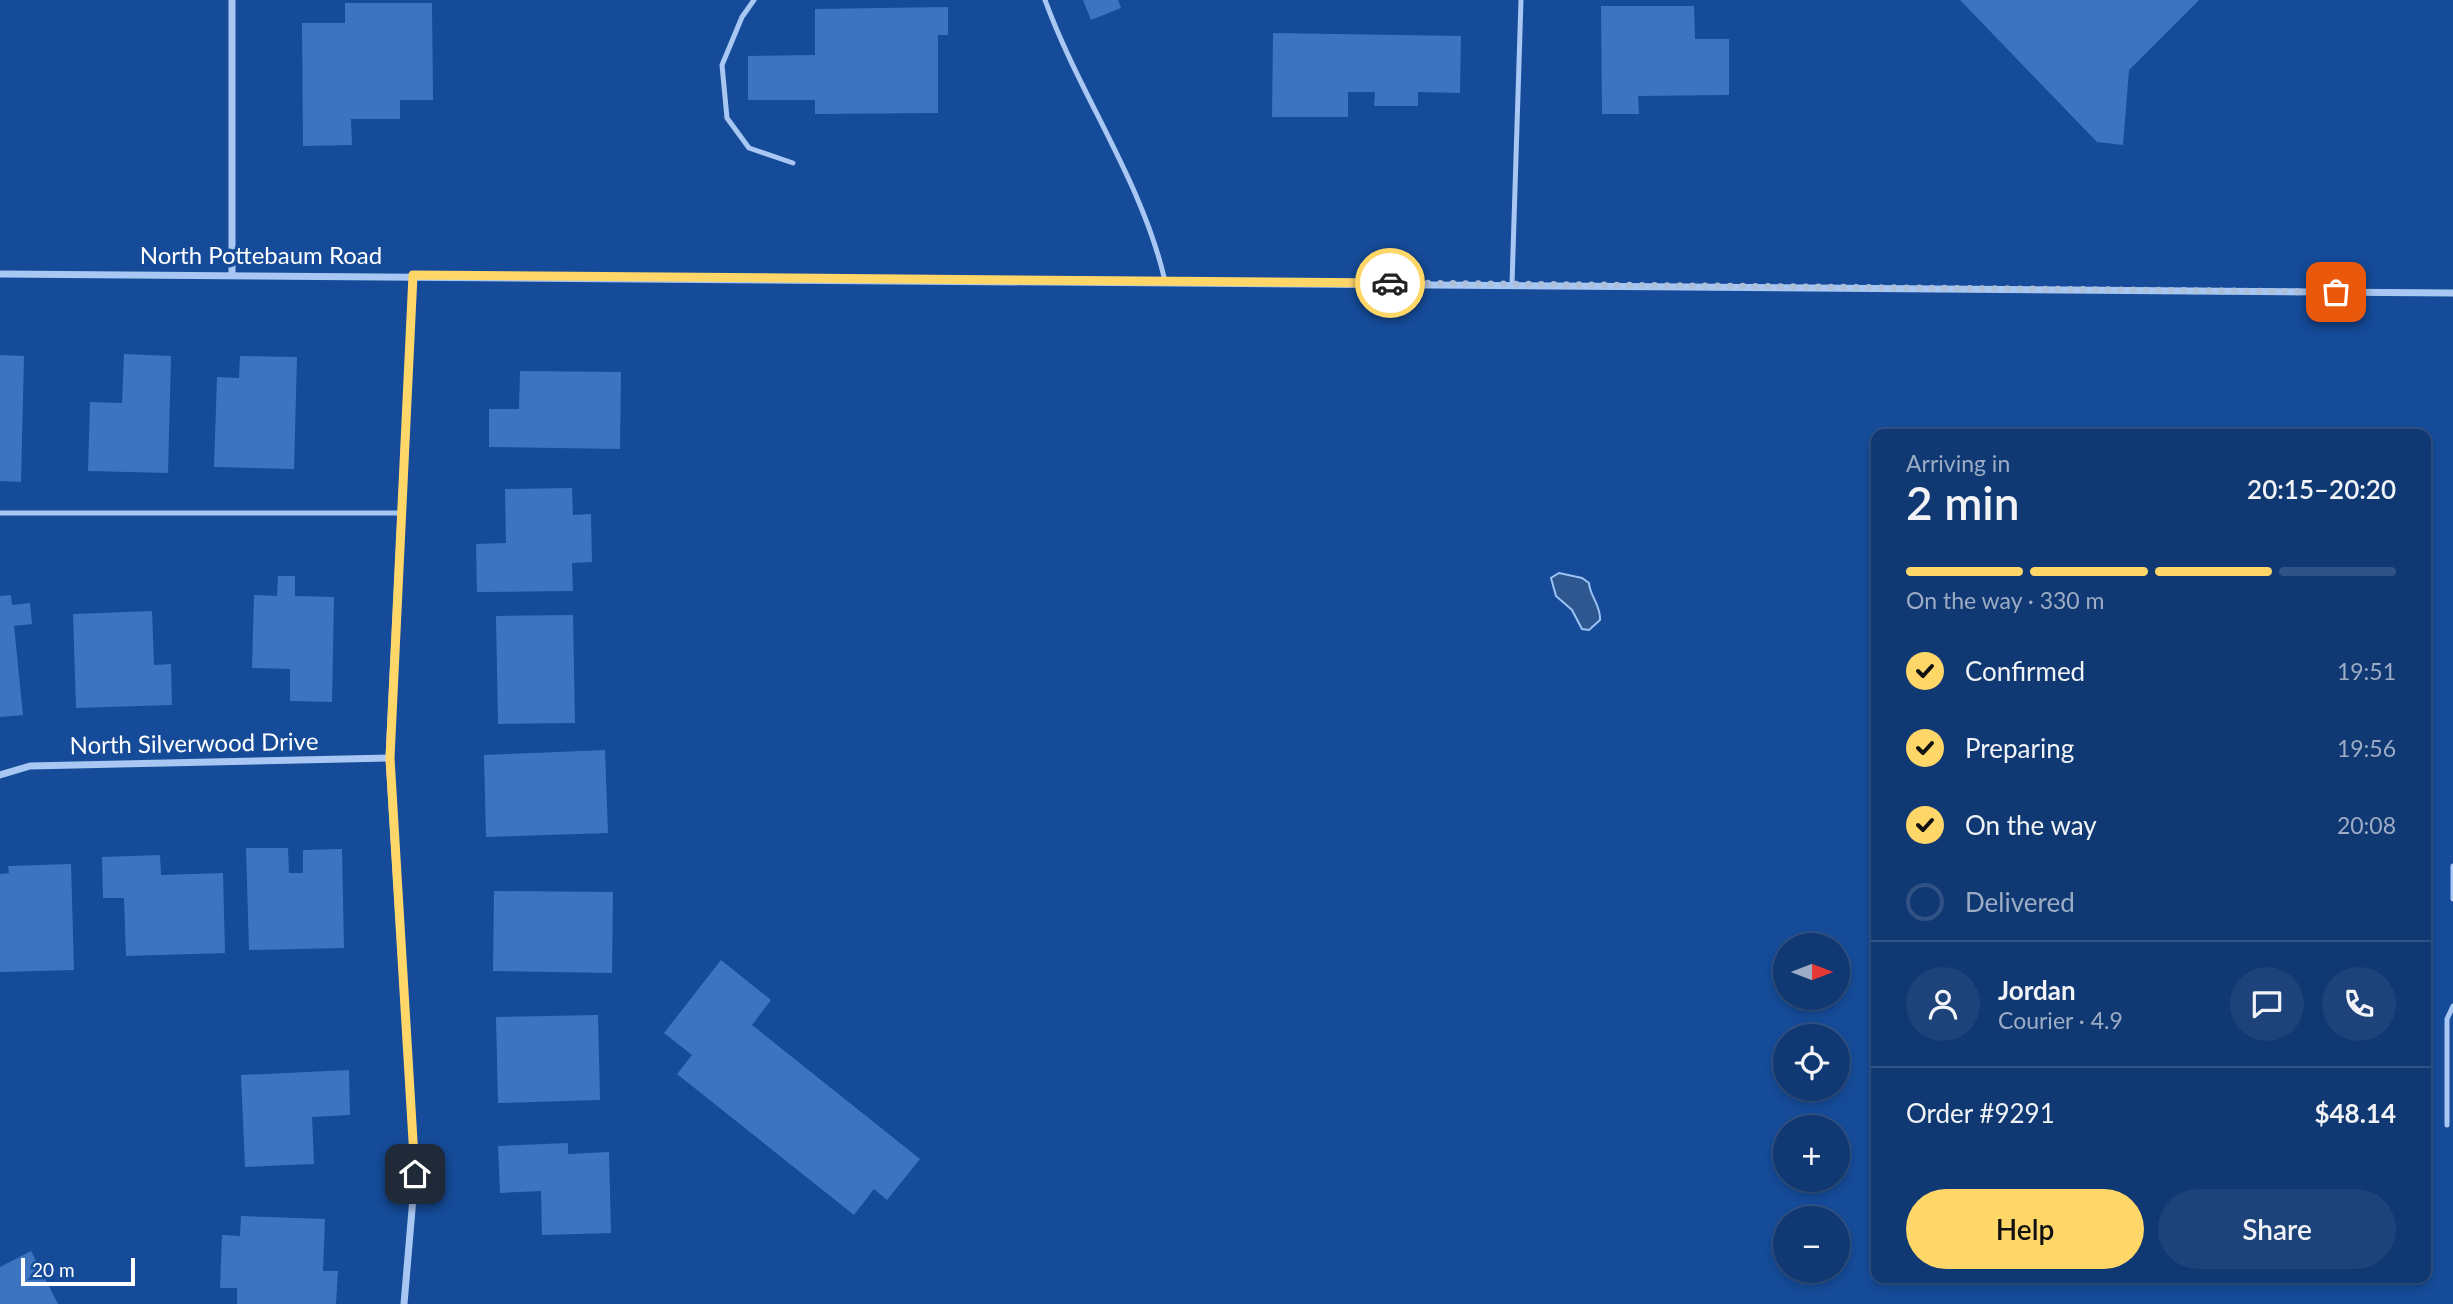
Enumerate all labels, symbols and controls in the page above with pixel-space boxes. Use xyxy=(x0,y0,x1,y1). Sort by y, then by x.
street label: North Pottebaum Road xyxy=(140,240,382,269)
courier xyxy=(1355,248,1425,318)
pin xyxy=(2306,262,2366,322)
icon: car xyxy=(1371,264,1409,302)
icon: bag xyxy=(2317,273,2355,311)
text: Arriving in xyxy=(1906,449,2010,477)
text: 20:15–20:20 xyxy=(2247,473,2396,505)
text: 2 min xyxy=(1906,475,2020,530)
text: On the way · 330 m xyxy=(1906,586,2105,614)
icon: check xyxy=(1906,652,1944,690)
text: Confirmed xyxy=(1965,655,2085,687)
text: 19:51 xyxy=(2337,657,2396,685)
street label: North Silverwood Drive xyxy=(69,726,319,759)
icon: check xyxy=(1906,729,1944,767)
text: Preparing xyxy=(1965,732,2074,764)
text: 19:56 xyxy=(2337,734,2396,762)
icon: check xyxy=(1906,806,1944,844)
text: On the way xyxy=(1965,809,2097,841)
text: 20:08 xyxy=(2337,811,2396,839)
text: Delivered xyxy=(1965,886,2075,918)
north arrow xyxy=(1773,933,1850,1010)
map controls xyxy=(1773,933,1850,1283)
button: person xyxy=(1906,967,1980,1041)
button: chat xyxy=(2230,967,2304,1041)
button: phone xyxy=(2322,967,2396,1041)
text: Jordan xyxy=(1998,974,2076,1006)
text: Courier · 4.9 xyxy=(1998,1006,2123,1034)
button: locate xyxy=(1773,1024,1850,1101)
text: Order #9291 xyxy=(1906,1097,2055,1129)
text: $48.14 xyxy=(2314,1097,2396,1129)
button: + xyxy=(1773,1115,1850,1192)
pin xyxy=(385,1144,445,1204)
icon: home xyxy=(396,1155,434,1193)
button: Help xyxy=(1906,1189,2144,1269)
button: Share xyxy=(2158,1189,2396,1269)
button: − xyxy=(1773,1206,1850,1283)
scale bar xyxy=(21,1255,135,1287)
text: 20 m xyxy=(32,1258,75,1281)

